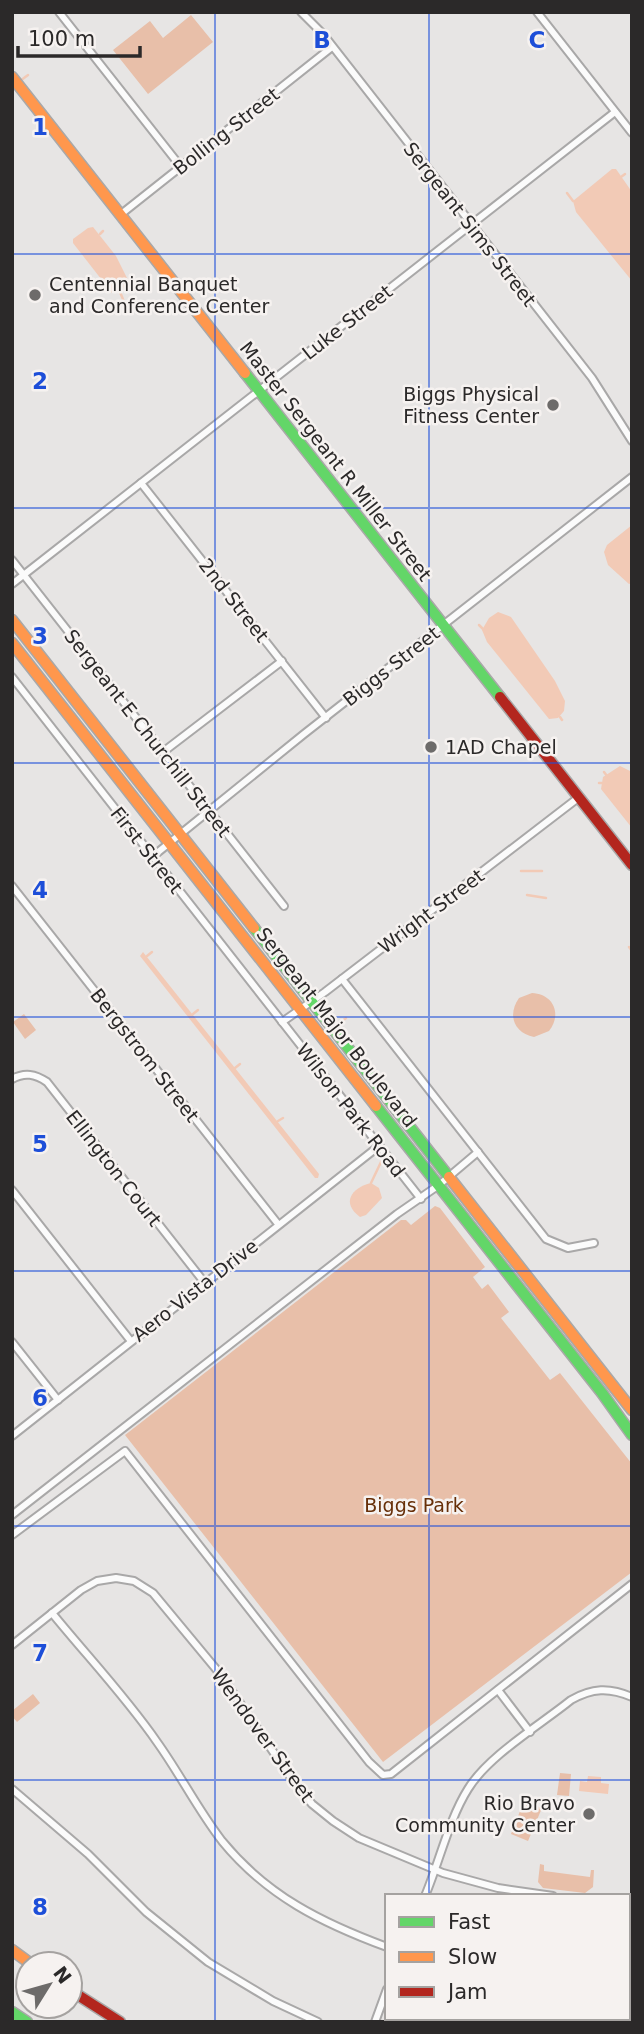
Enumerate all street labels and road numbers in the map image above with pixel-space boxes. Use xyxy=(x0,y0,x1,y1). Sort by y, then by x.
street label: Bolling Street xyxy=(169,83,283,179)
street label: Sergeant Sims Street xyxy=(399,138,541,310)
street label: Luke Street xyxy=(298,280,396,364)
street label: Master Sergeant R Miller Street xyxy=(236,337,436,585)
street label: 2nd Street xyxy=(195,554,273,646)
street label: Biggs Street xyxy=(338,622,444,710)
street label: Sergeant E Churchill Street xyxy=(60,625,236,841)
street label: First Street xyxy=(106,802,188,898)
street label: Wright Street xyxy=(374,864,488,958)
street label: Sergeant Major Boulevard xyxy=(252,923,422,1131)
street label: Bergstrom Street xyxy=(86,984,204,1126)
street label: Wilson Park Road xyxy=(292,1039,410,1181)
street label: Ellington Court xyxy=(62,1106,166,1230)
street label: Aero Vista Drive xyxy=(128,1234,262,1346)
street label: Wendover Street xyxy=(207,1664,319,1806)

